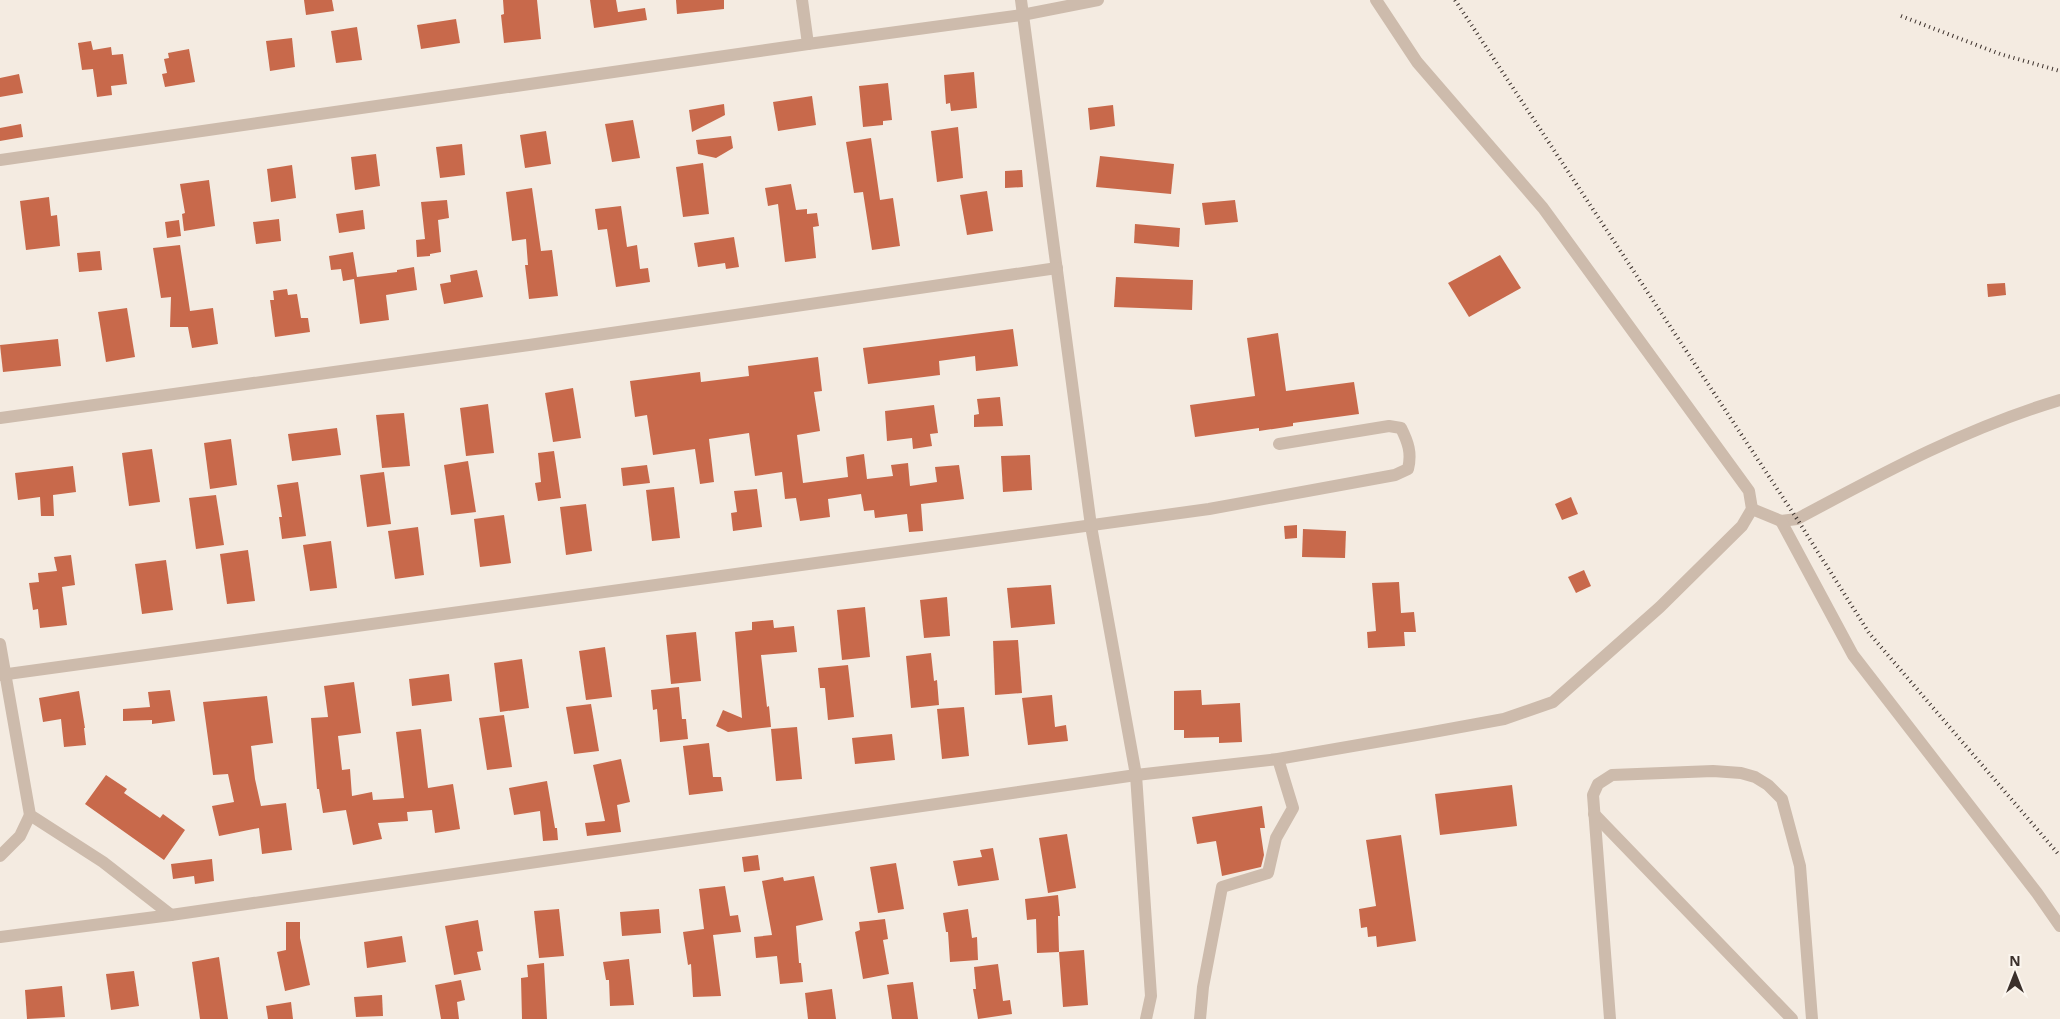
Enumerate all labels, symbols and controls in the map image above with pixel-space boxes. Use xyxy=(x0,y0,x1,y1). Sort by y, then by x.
north arrow xyxy=(1990,949,2040,999)
text: N xyxy=(2009,951,2021,970)

